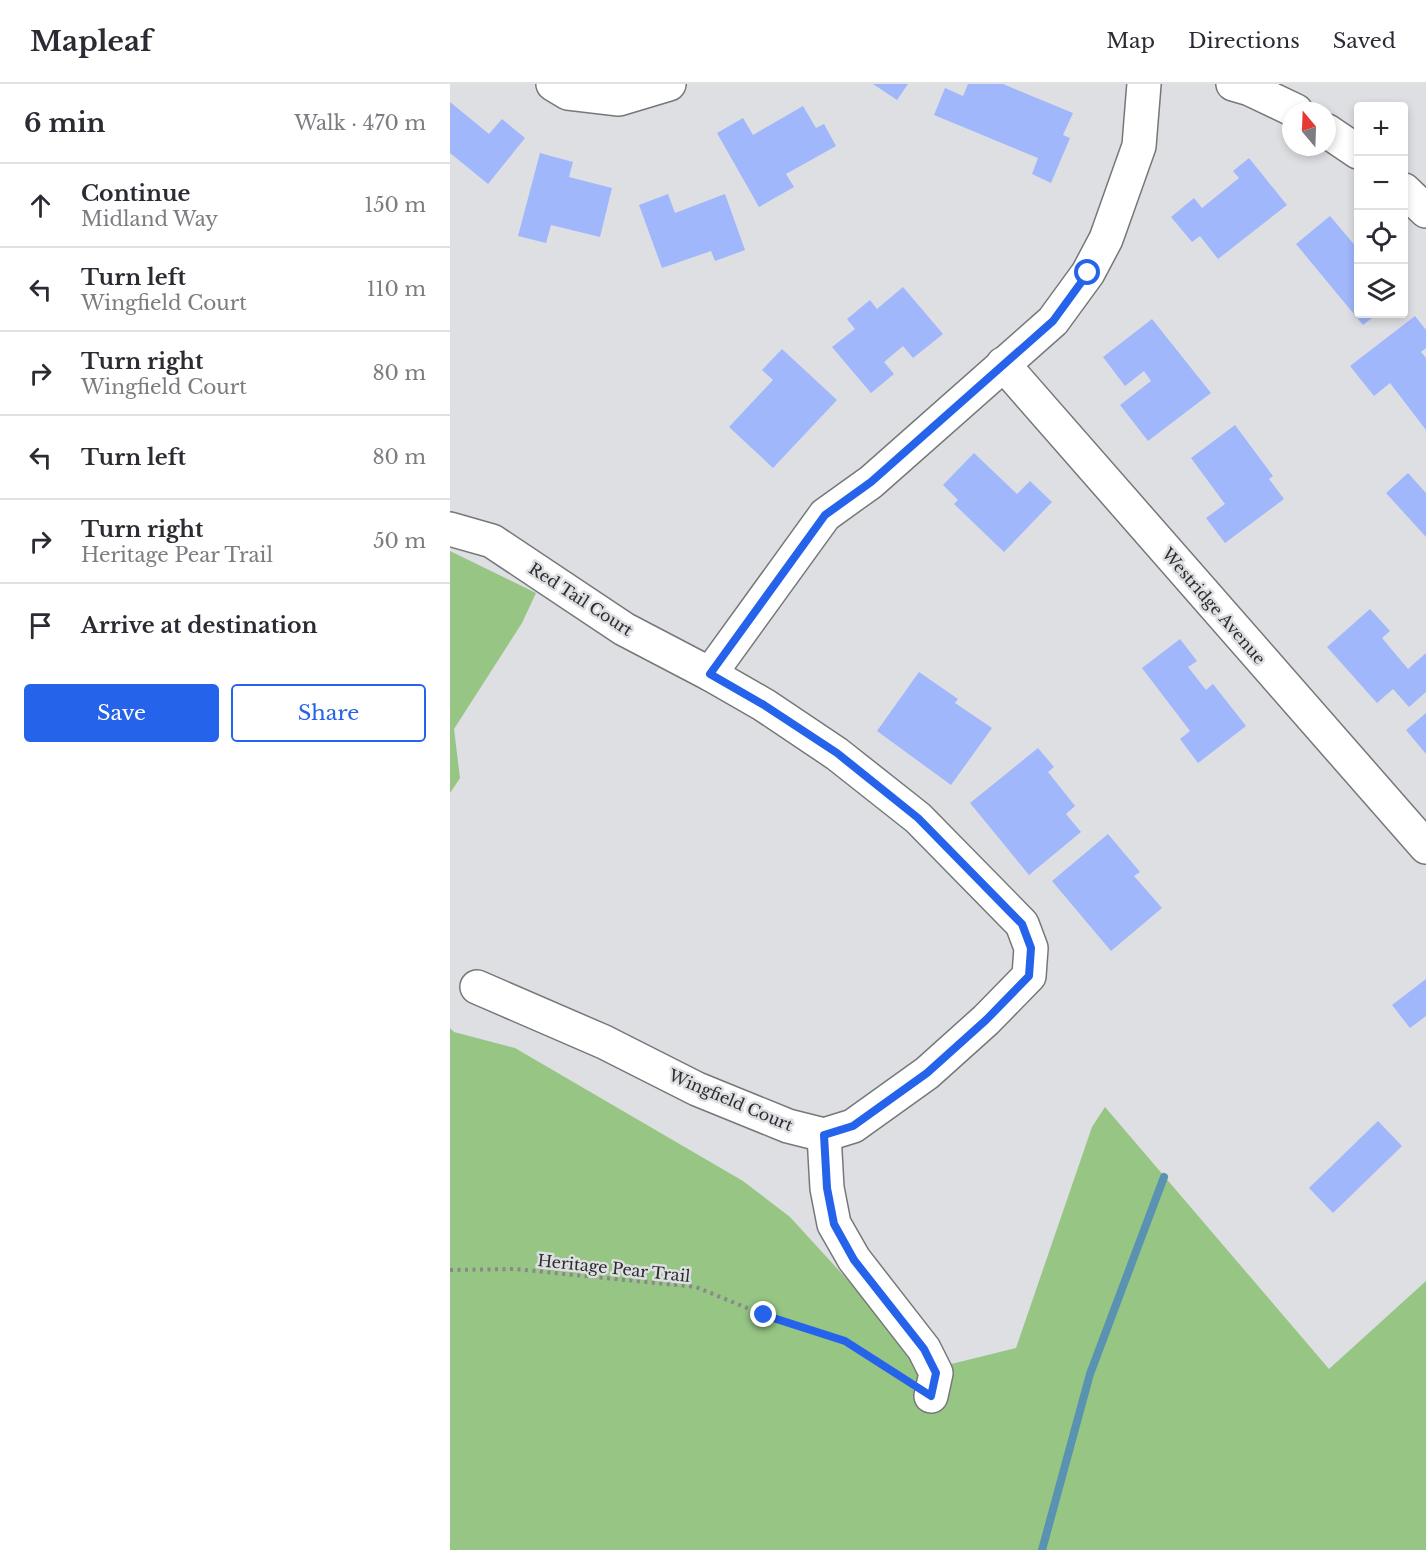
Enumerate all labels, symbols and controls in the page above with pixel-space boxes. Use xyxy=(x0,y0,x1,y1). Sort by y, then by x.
text: Mapleaf xyxy=(30,24,152,59)
text: Map xyxy=(1106,28,1155,54)
text: Directions xyxy=(1188,28,1300,54)
text: Saved xyxy=(1333,28,1396,54)
north arrow xyxy=(1282,102,1336,156)
map controls xyxy=(1354,102,1408,318)
button: + xyxy=(1354,102,1408,156)
text: 6 min xyxy=(24,107,105,139)
text: Walk · 470 m xyxy=(294,111,426,135)
button: − xyxy=(1354,156,1408,210)
text: Continue xyxy=(81,180,190,207)
icon: ahead xyxy=(24,189,57,222)
text: 150 m xyxy=(364,193,426,217)
text: Midland Way xyxy=(81,207,218,231)
button: locate xyxy=(1354,210,1408,264)
route start xyxy=(1074,259,1100,285)
text: Turn left xyxy=(81,264,186,291)
button: layers xyxy=(1354,264,1408,318)
icon: left xyxy=(24,273,57,306)
text: 110 m xyxy=(367,277,426,301)
text: Wingfield Court xyxy=(81,291,247,315)
text: Turn right xyxy=(81,348,203,375)
icon: right xyxy=(24,357,57,390)
text: 80 m xyxy=(372,361,426,385)
text: Wingfield Court xyxy=(81,375,247,399)
icon: left xyxy=(24,441,57,474)
text: Turn left xyxy=(81,444,186,471)
text: 80 m xyxy=(372,445,426,469)
text: Turn right xyxy=(81,516,203,543)
icon: right xyxy=(24,525,57,558)
text: 50 m xyxy=(373,529,426,553)
text: Heritage Pear Trail xyxy=(81,543,273,567)
street label: Westridge Avenue xyxy=(1157,543,1270,668)
street label: Red Tail Court xyxy=(525,558,637,640)
icon: arrive xyxy=(24,609,57,642)
text: Arrive at destination xyxy=(81,612,318,639)
button: Save xyxy=(24,684,219,742)
button: Share xyxy=(231,684,426,742)
street label: Wingfield Court xyxy=(665,1064,796,1135)
street label: Heritage Pear Trail xyxy=(537,1250,691,1286)
route end xyxy=(750,1301,776,1327)

